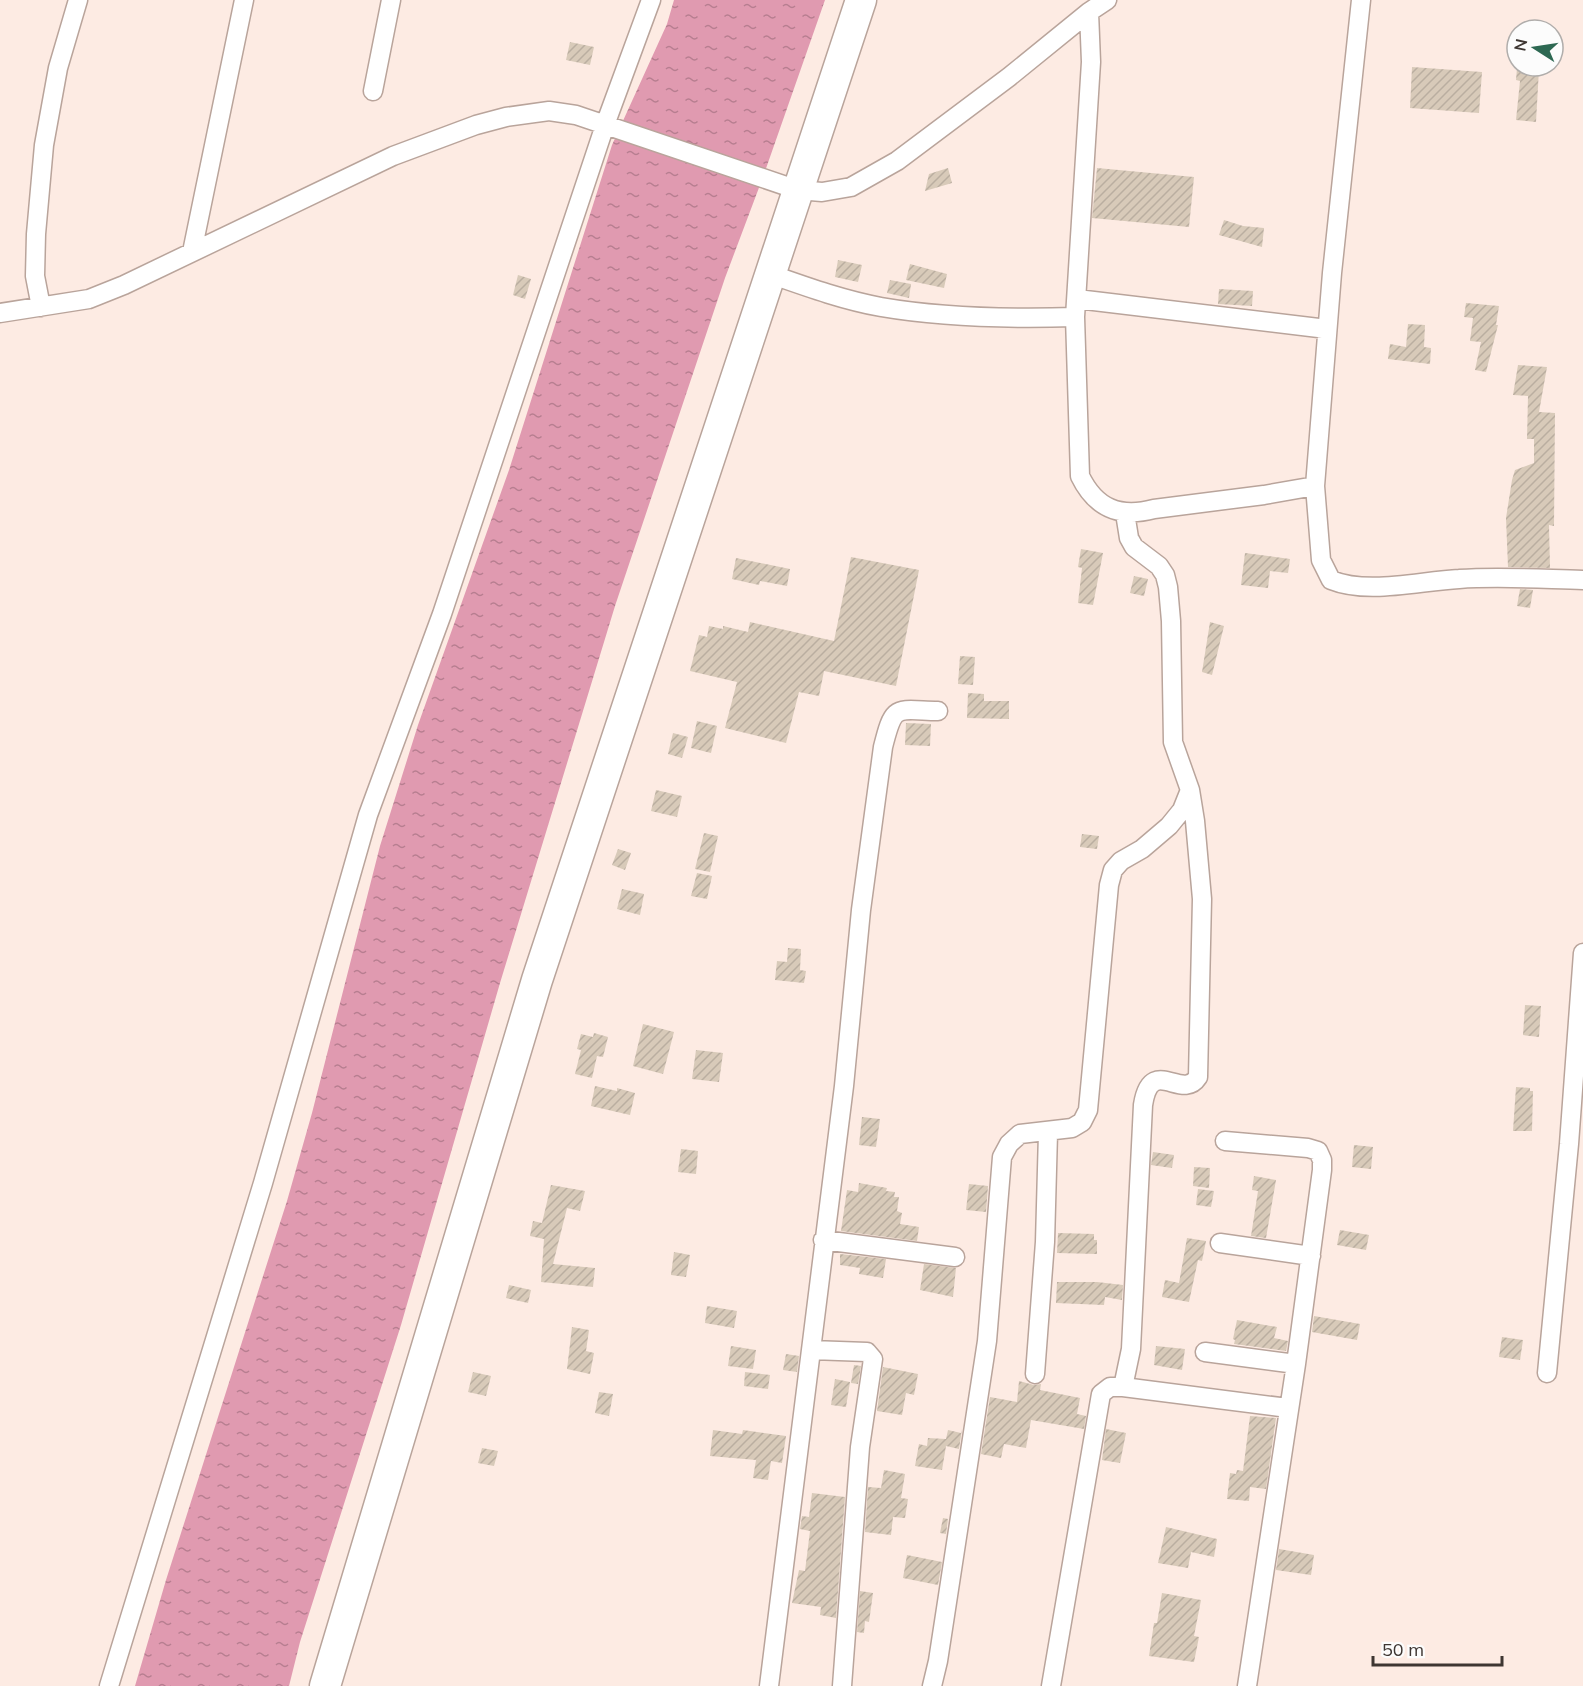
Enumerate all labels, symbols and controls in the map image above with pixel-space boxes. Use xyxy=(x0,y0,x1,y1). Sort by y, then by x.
north arrow xyxy=(1505,18,1565,78)
text: N xyxy=(1509,37,1531,53)
scale bar xyxy=(1373,1629,1502,1667)
text: 50 m xyxy=(1382,1638,1424,1661)

